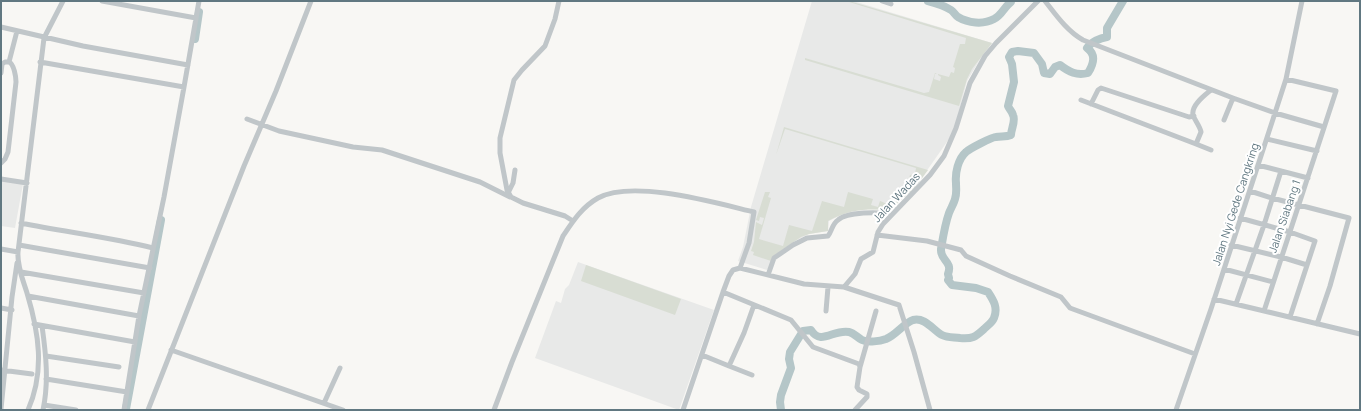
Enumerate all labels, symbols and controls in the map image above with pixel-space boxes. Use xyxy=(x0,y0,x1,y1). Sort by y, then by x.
street label: Jalan Nyi Gede Cangkring xyxy=(1208,141,1262,267)
street label: Jalan Wadas xyxy=(869,169,923,225)
street label: Jalan Siabang 1 xyxy=(1264,178,1304,254)

